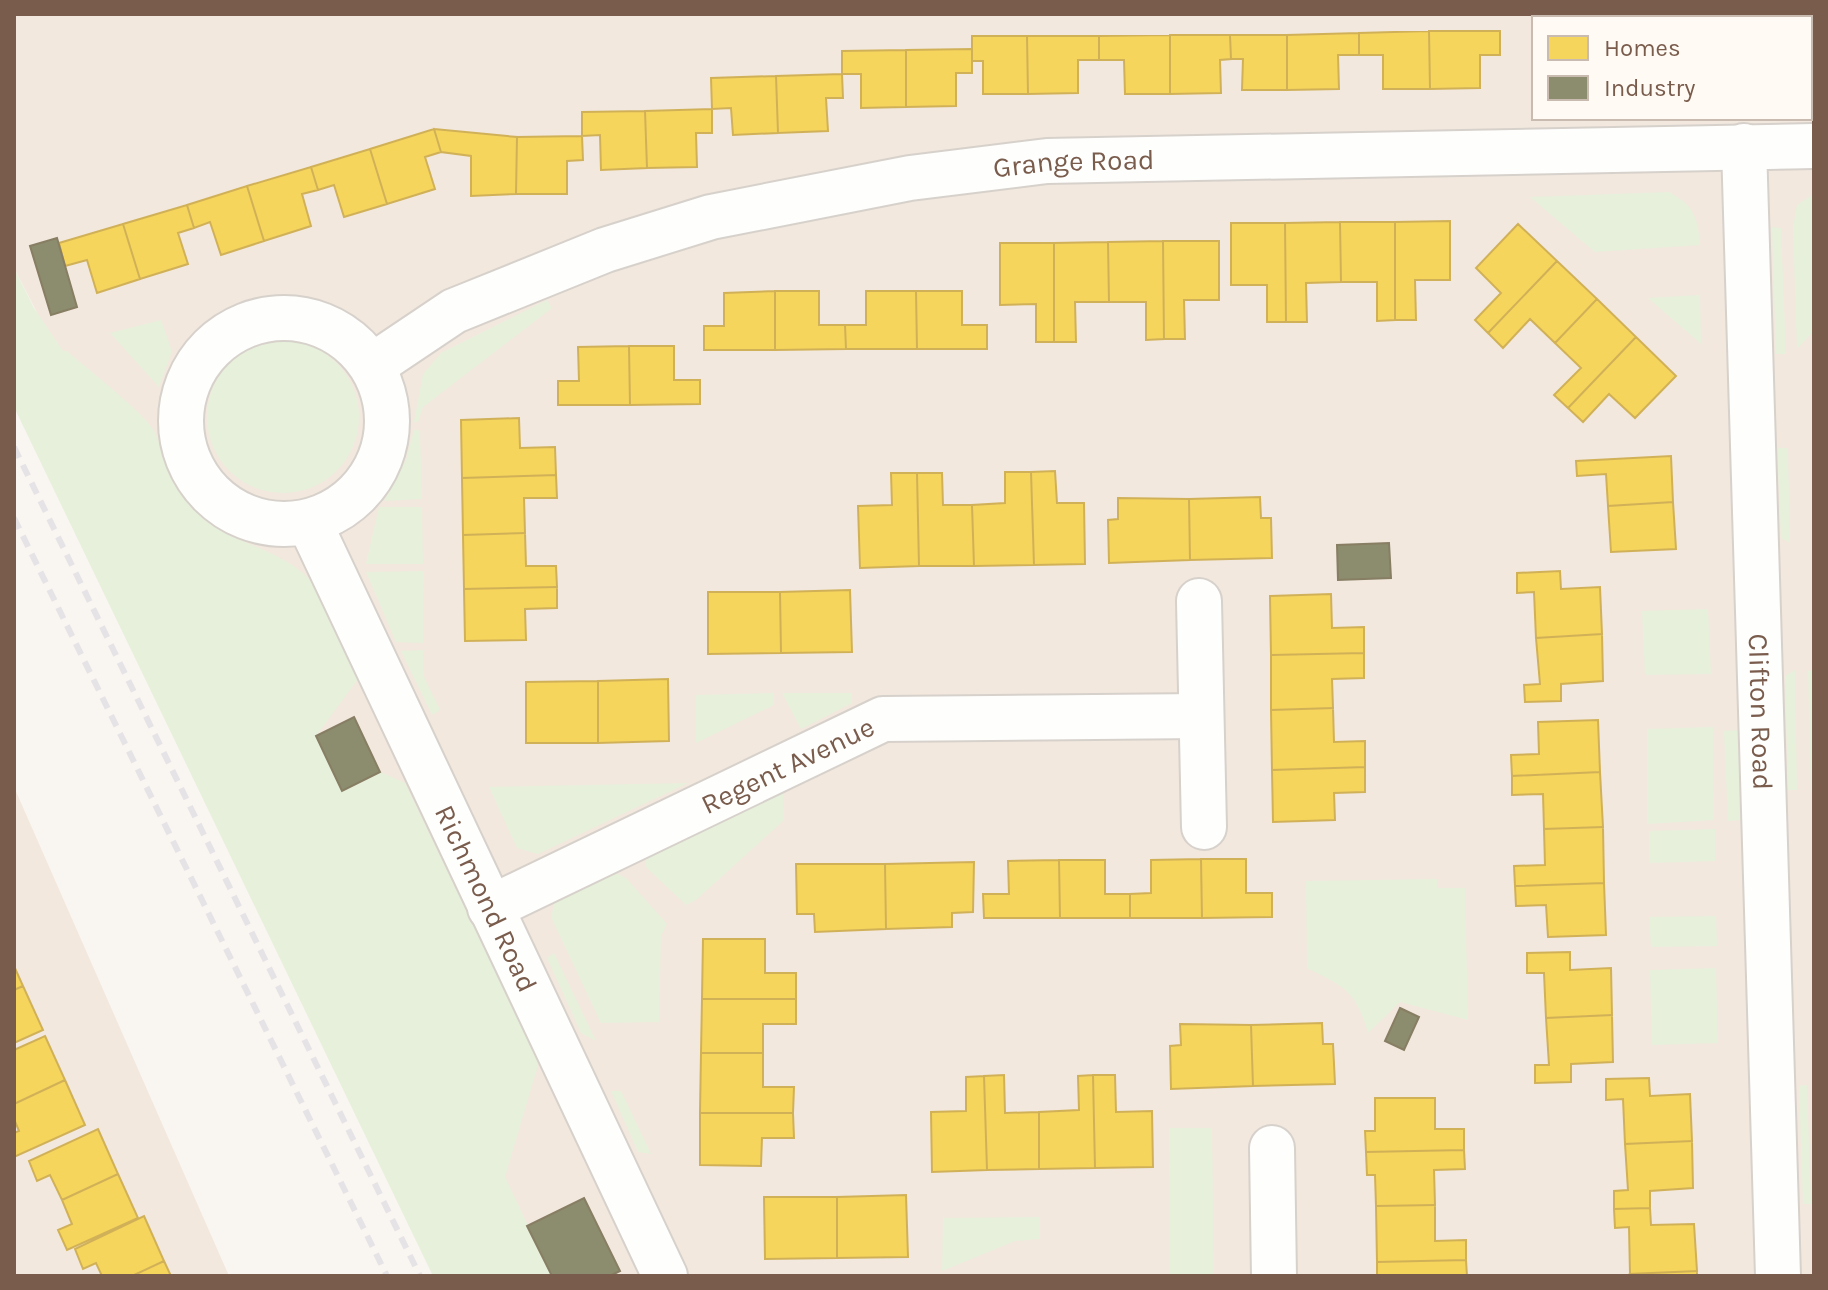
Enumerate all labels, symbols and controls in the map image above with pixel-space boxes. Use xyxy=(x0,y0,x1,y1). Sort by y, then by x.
legend xyxy=(1532,16,1812,120)
text: Homes xyxy=(1604,34,1681,62)
text: Industry xyxy=(1604,74,1695,102)
street label: Grange Road xyxy=(991,143,1155,185)
street label: Clifton Road xyxy=(1742,633,1779,791)
street label: Regent Avenue xyxy=(696,710,880,821)
street label: Richmond Road xyxy=(428,800,544,997)

